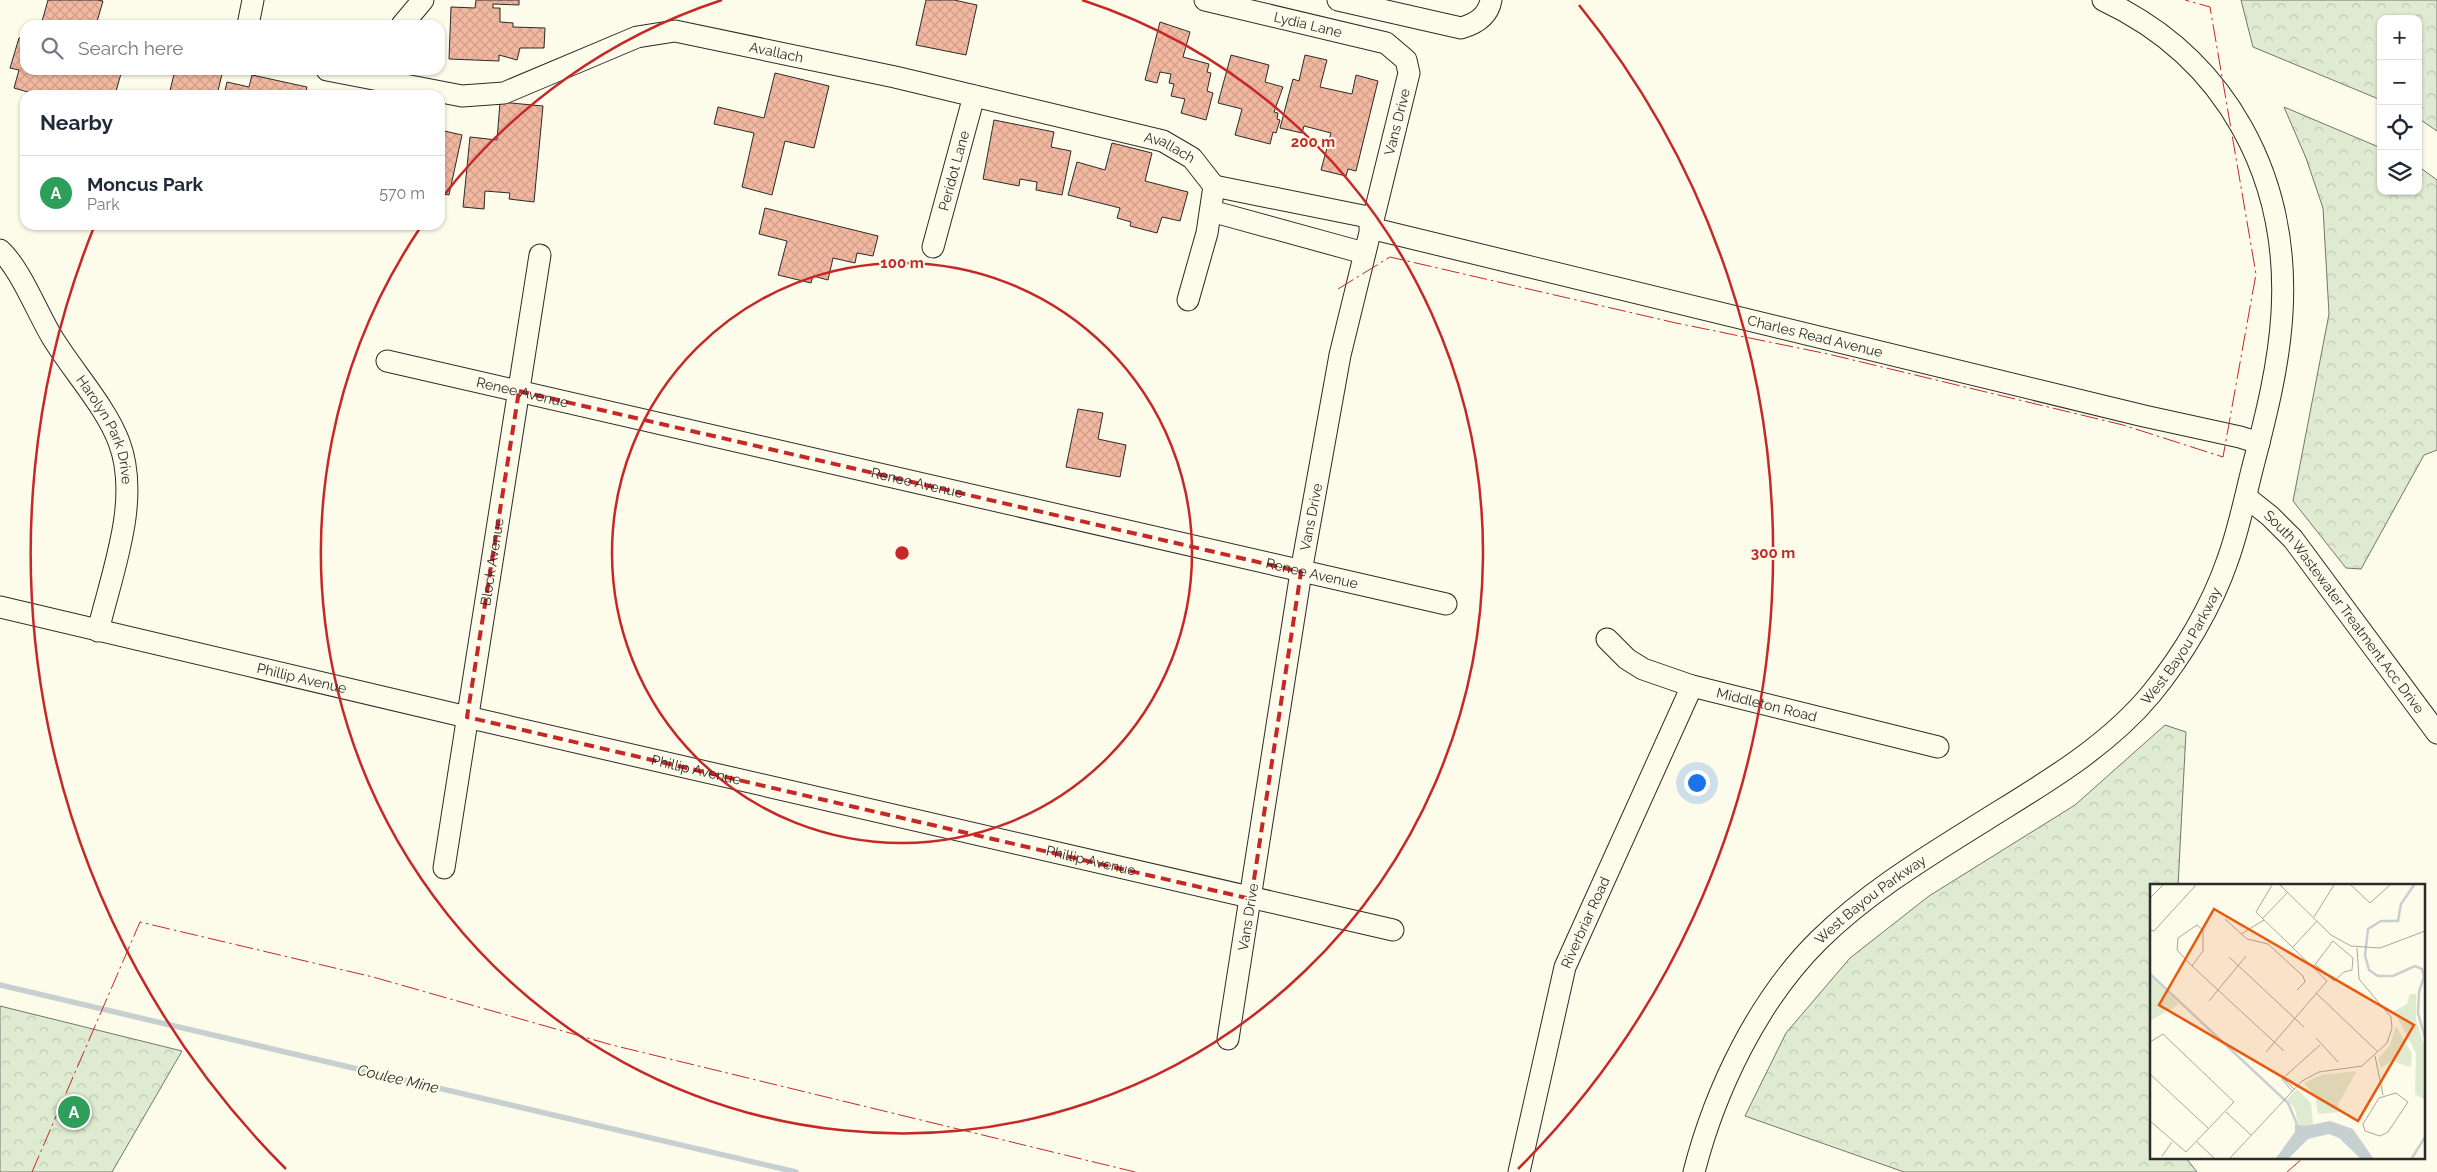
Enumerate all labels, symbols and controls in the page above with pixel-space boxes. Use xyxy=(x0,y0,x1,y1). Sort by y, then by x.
street label: Lydia Lane xyxy=(1272,9,1344,40)
map controls xyxy=(2377,15,2422,195)
button: + xyxy=(2377,15,2422,60)
search box xyxy=(20,20,445,75)
icon: search xyxy=(38,34,66,62)
text: Search here xyxy=(78,37,184,59)
street label: Avallach xyxy=(748,39,805,66)
button: − xyxy=(2377,60,2422,105)
street label: Vans Drive xyxy=(1381,87,1413,157)
button: locate xyxy=(2377,105,2422,150)
text: Nearby xyxy=(40,110,113,135)
street label: Peridot Lane xyxy=(935,129,972,213)
street label: Avallach xyxy=(1142,129,1198,166)
text: 200 m xyxy=(1291,133,1335,151)
button: layers xyxy=(2377,150,2422,195)
text: Moncus Park xyxy=(87,173,203,195)
text: A xyxy=(51,184,61,203)
text: 570 m xyxy=(379,184,425,203)
text: Park xyxy=(87,195,120,214)
text: 100 m xyxy=(880,254,924,272)
street label: Charles Read Avenue xyxy=(1746,312,1884,360)
street label: Harolyn Park Drive xyxy=(73,372,135,485)
street label: Renee Avenue xyxy=(475,374,570,410)
street label: Renee Avenue xyxy=(870,464,965,501)
street label: Vans Drive xyxy=(1297,482,1325,552)
street label: South Wastewater Treatment Acc Drive xyxy=(2261,507,2428,717)
street label: Block Avenue xyxy=(477,517,507,607)
centre of rings xyxy=(893,544,911,562)
text: 300 m xyxy=(1751,544,1795,562)
street label: Renee Avenue xyxy=(1264,555,1360,592)
street label: West Bayou Parkway xyxy=(2138,584,2224,708)
street label: Phillip Avenue xyxy=(255,660,348,696)
street label: Middleton Road xyxy=(1715,684,1819,725)
street label: Phillip Avenue xyxy=(650,752,743,788)
your location xyxy=(1684,770,1710,796)
street label: Phillip Avenue xyxy=(1045,842,1137,879)
street label: West Bayou Parkway xyxy=(1812,852,1929,948)
street label: Riverbriar Road xyxy=(1558,874,1613,971)
street label: Vans Drive xyxy=(1235,882,1261,952)
inset map xyxy=(2150,884,2424,1160)
water label: Coulee Mine xyxy=(356,1061,440,1097)
pin: A xyxy=(58,1093,90,1131)

